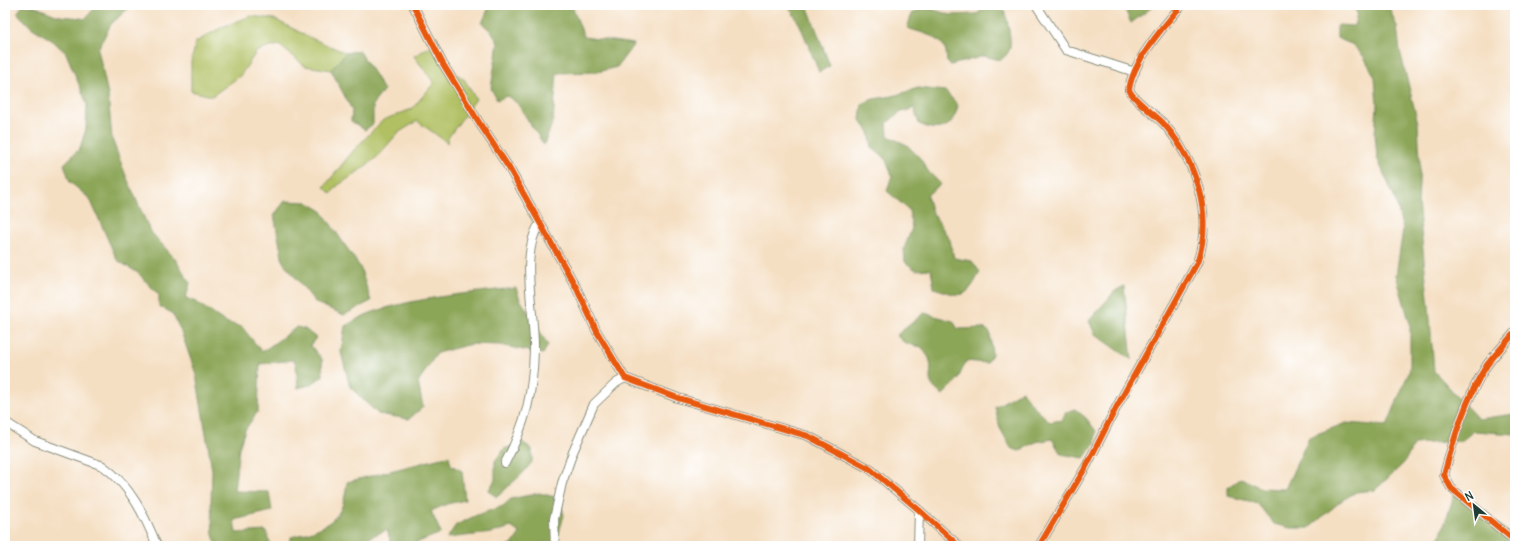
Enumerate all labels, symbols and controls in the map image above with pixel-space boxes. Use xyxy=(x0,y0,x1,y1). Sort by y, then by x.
north arrow xyxy=(1454,485,1494,525)
text: N xyxy=(1462,488,1476,504)

